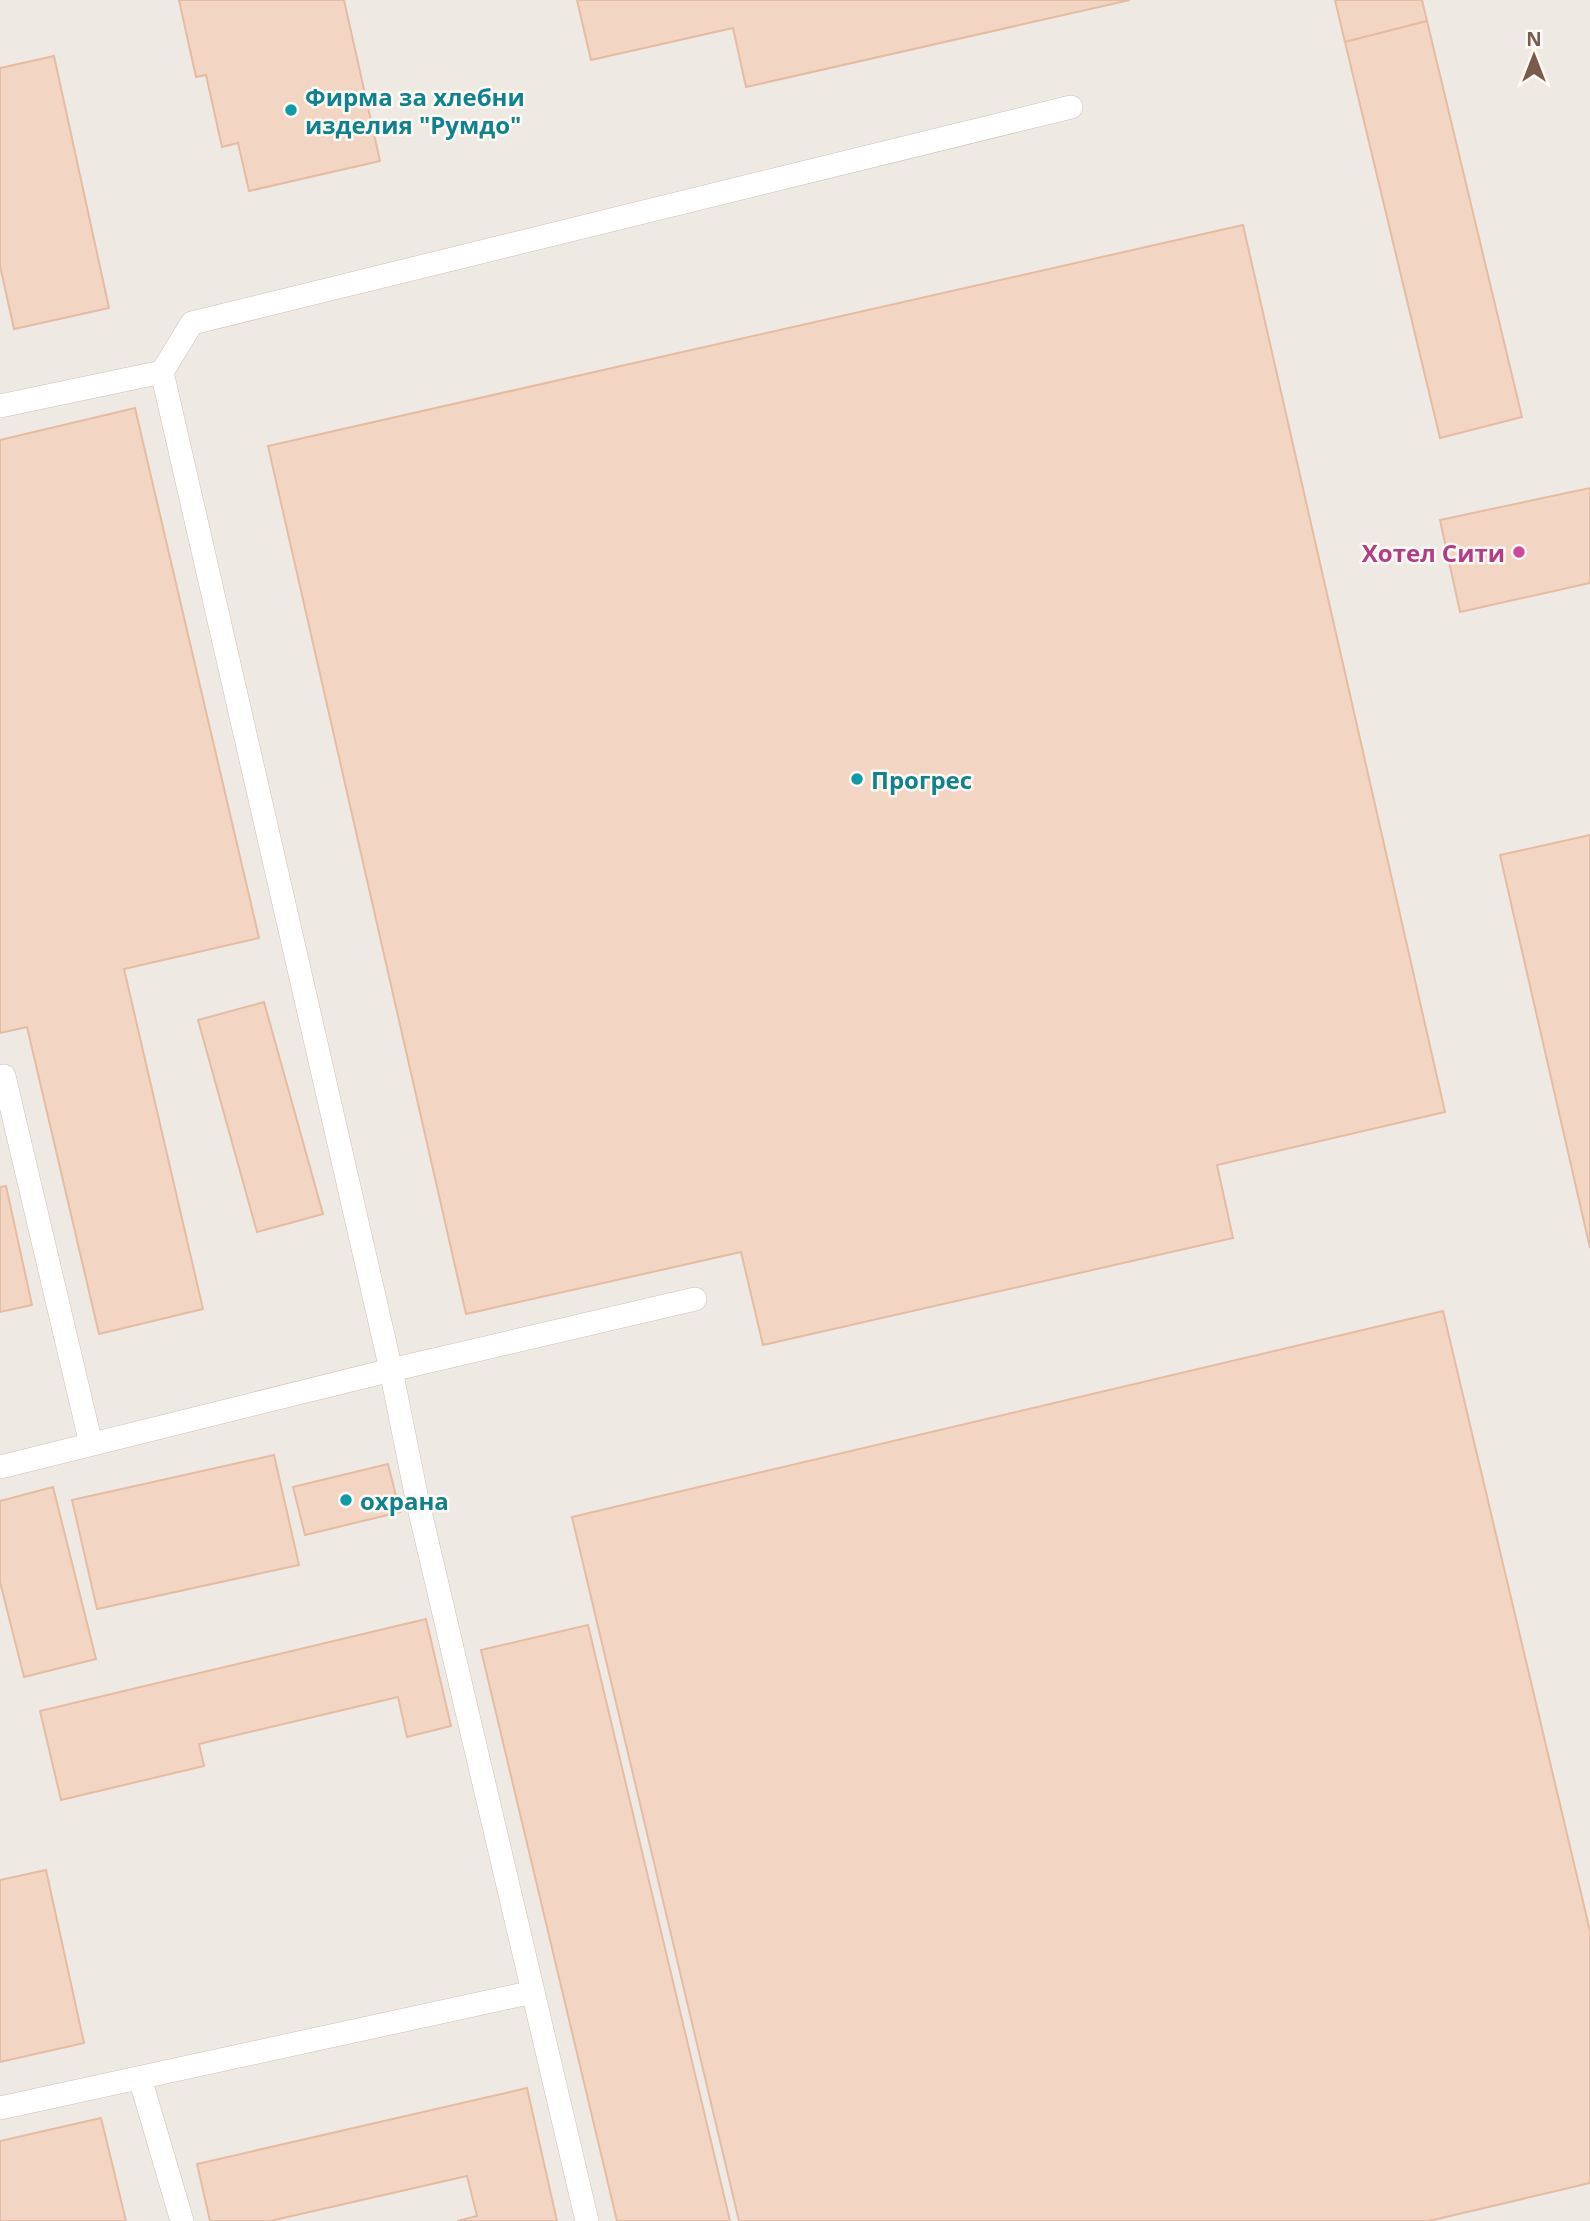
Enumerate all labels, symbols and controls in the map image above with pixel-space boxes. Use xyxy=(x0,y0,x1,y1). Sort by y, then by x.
north arrow xyxy=(1499,21,1569,91)
text: N xyxy=(1526,26,1542,52)
place label: Фирма за хлебни изделия "Румдо" xyxy=(305,80,525,141)
marker: Фирма за хлебни изделия "Румдо" xyxy=(283,102,299,118)
place label: Хотел Сити xyxy=(1362,536,1505,569)
marker: Хотел Сити xyxy=(1511,544,1527,560)
place label: Прогрес xyxy=(871,763,972,796)
marker: Прогрес xyxy=(849,771,865,787)
place label: охрана xyxy=(360,1484,449,1517)
marker: охрана xyxy=(338,1492,354,1508)

